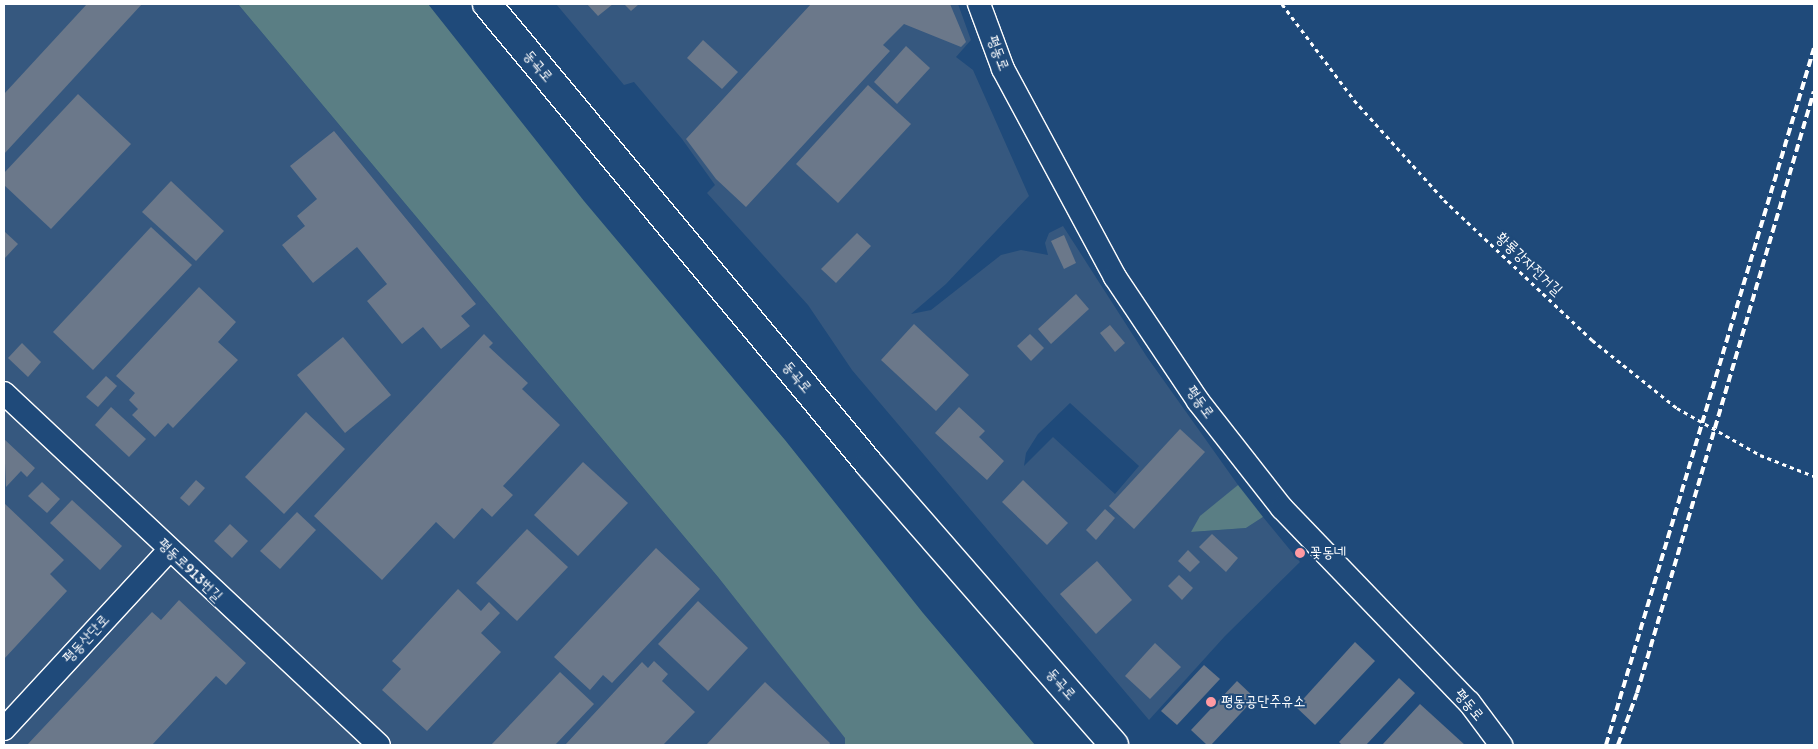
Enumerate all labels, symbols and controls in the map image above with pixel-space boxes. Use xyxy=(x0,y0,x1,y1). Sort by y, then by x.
street label: 평동로 xyxy=(983,33,1013,73)
street label: 동곡로 xyxy=(519,46,557,86)
street label: 황룡강자전거길 xyxy=(1492,229,1566,299)
street label: 동곡로 xyxy=(778,357,816,397)
street label: 평동로 xyxy=(1182,382,1218,422)
street label: 평동로913번길 xyxy=(154,535,226,605)
place label: 꽃동네 xyxy=(1310,544,1346,562)
marker: 꽃동네 xyxy=(1294,547,1306,559)
street label: 평동산단로 xyxy=(59,611,113,667)
street label: 동곡로 xyxy=(1042,664,1080,704)
street label: 평동로 xyxy=(1450,685,1488,725)
place label: 평동공단주유소 xyxy=(1221,693,1305,711)
marker: 평동공단주유소 xyxy=(1205,696,1217,708)

